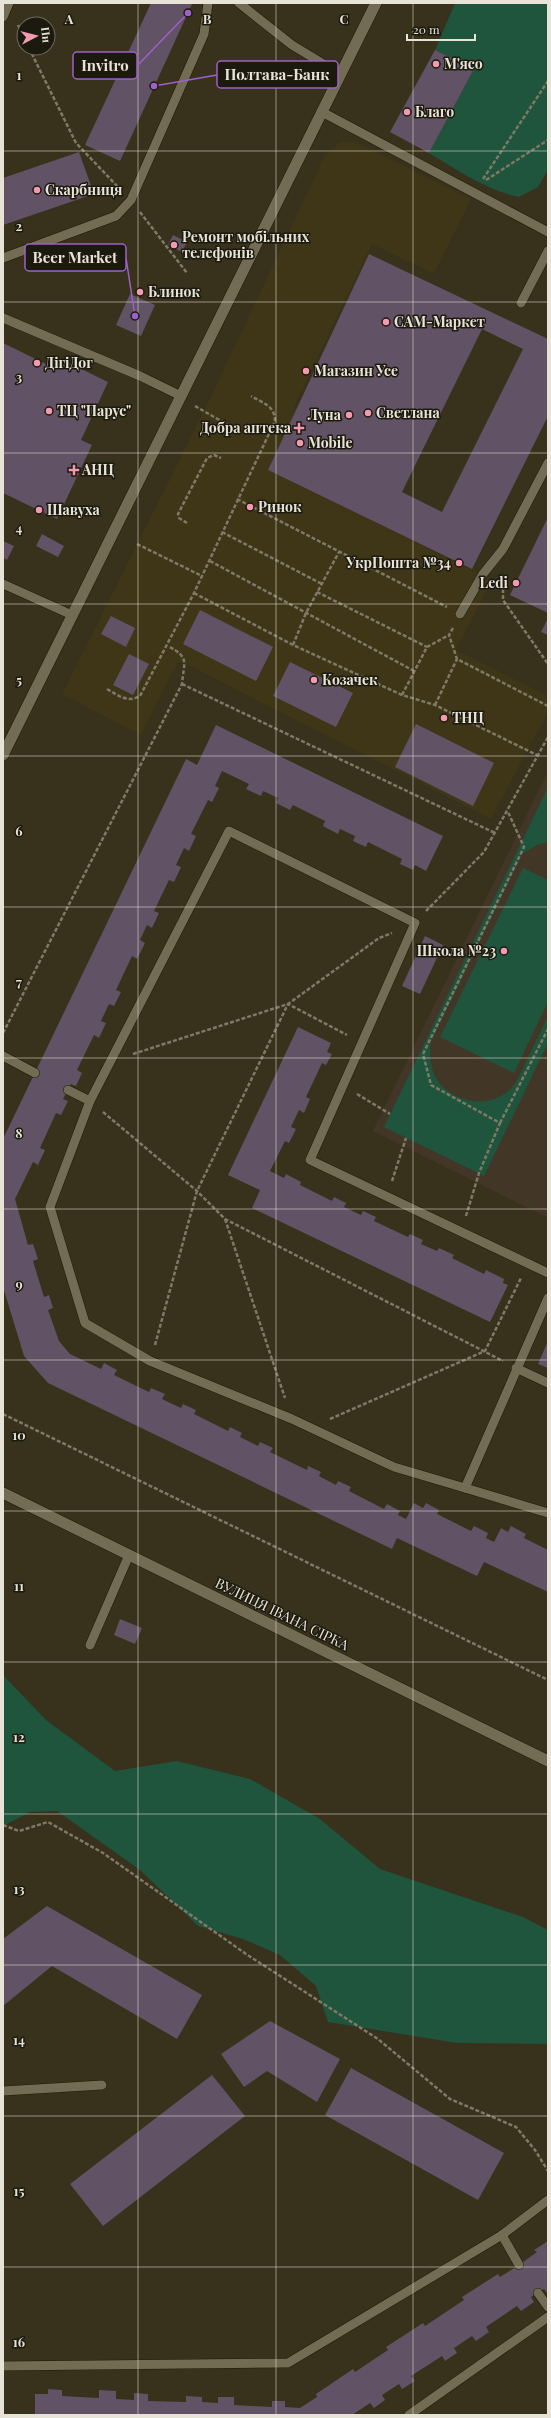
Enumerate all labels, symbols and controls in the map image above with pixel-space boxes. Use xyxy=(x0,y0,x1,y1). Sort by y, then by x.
text: A xyxy=(64,10,74,27)
text: B xyxy=(203,10,212,27)
text: C xyxy=(339,10,349,27)
north arrow xyxy=(16,16,56,56)
scale bar xyxy=(407,16,475,42)
text: 20 m xyxy=(413,21,440,37)
text: Пн xyxy=(38,26,55,43)
callout: Invitro xyxy=(73,52,137,79)
place label: М'ясо xyxy=(444,54,483,73)
text: Invitro xyxy=(81,55,129,75)
marker: М'ясо xyxy=(431,59,441,69)
callout: Полтава-Банк xyxy=(217,61,338,88)
text: Полтава-Банк xyxy=(224,64,330,84)
text: 1 xyxy=(17,66,22,83)
place label: Благо xyxy=(415,102,454,121)
marker: Благо xyxy=(402,107,412,117)
place label: Скарбниця xyxy=(45,180,123,199)
marker: Скарбниця xyxy=(32,185,42,195)
text: 2 xyxy=(16,217,23,234)
place label: Ремонт мобільних телефонів xyxy=(182,227,310,262)
marker: Ремонт мобільних телефонів xyxy=(169,240,179,250)
callout: Beer Market xyxy=(25,244,126,271)
text: Beer Market xyxy=(33,247,118,267)
place label: Блинок xyxy=(148,282,201,301)
marker: Блинок xyxy=(135,287,145,297)
place label: САМ-Маркет xyxy=(394,312,485,331)
marker: САМ-Маркет xyxy=(381,317,391,327)
place label: ДігіДог xyxy=(45,353,93,372)
marker: ДігіДог xyxy=(32,358,42,368)
place label: Магазин Усе xyxy=(314,361,398,380)
marker: Магазин Усе xyxy=(301,366,311,376)
text: 3 xyxy=(16,368,22,385)
place label: ТЦ "Парус" xyxy=(57,401,131,420)
place label: Светлана xyxy=(376,403,440,422)
place label: Луна xyxy=(307,405,342,424)
marker: ТЦ "Парус" xyxy=(44,406,54,416)
marker: Светлана xyxy=(363,408,373,418)
marker: Луна xyxy=(344,410,354,420)
place label: Добра аптека xyxy=(200,418,292,437)
marker: Добра аптека xyxy=(294,423,304,433)
place label: Mobile xyxy=(308,433,353,452)
marker: Mobile xyxy=(295,438,305,448)
place label: АНЦ xyxy=(81,460,115,479)
marker: АНЦ xyxy=(69,465,79,475)
place label: Ринок xyxy=(258,497,302,516)
place label: Шавуха xyxy=(47,500,100,519)
marker: Ринок xyxy=(245,502,255,512)
marker: Шавуха xyxy=(34,505,44,515)
text: 4 xyxy=(16,519,23,536)
place label: УкрПошта №34 xyxy=(345,553,451,572)
marker: УкрПошта №34 xyxy=(454,558,464,568)
place label: Ledi xyxy=(480,573,509,592)
marker: Ledi xyxy=(511,578,521,588)
place label: Козачек xyxy=(322,670,378,689)
text: 5 xyxy=(16,671,22,688)
marker: Козачек xyxy=(309,675,319,685)
place label: ТНЦ xyxy=(452,708,485,727)
marker: ТНЦ xyxy=(439,713,449,723)
text: 6 xyxy=(15,822,23,839)
place label: Школа №23 xyxy=(417,941,496,960)
marker: Школа №23 xyxy=(499,946,509,956)
text: 7 xyxy=(16,973,22,990)
text: 8 xyxy=(15,1124,23,1141)
text: 9 xyxy=(15,1275,23,1292)
text: 10 xyxy=(12,1426,26,1443)
street label: ВУЛИЦЯ ІВАНА СІРКА xyxy=(212,1573,352,1654)
text: 11 xyxy=(14,1577,24,1594)
text: 12 xyxy=(13,1728,25,1745)
text: 13 xyxy=(13,1880,25,1897)
text: 14 xyxy=(13,2031,25,2048)
text: 15 xyxy=(14,2182,24,2199)
text: 16 xyxy=(13,2333,25,2350)

